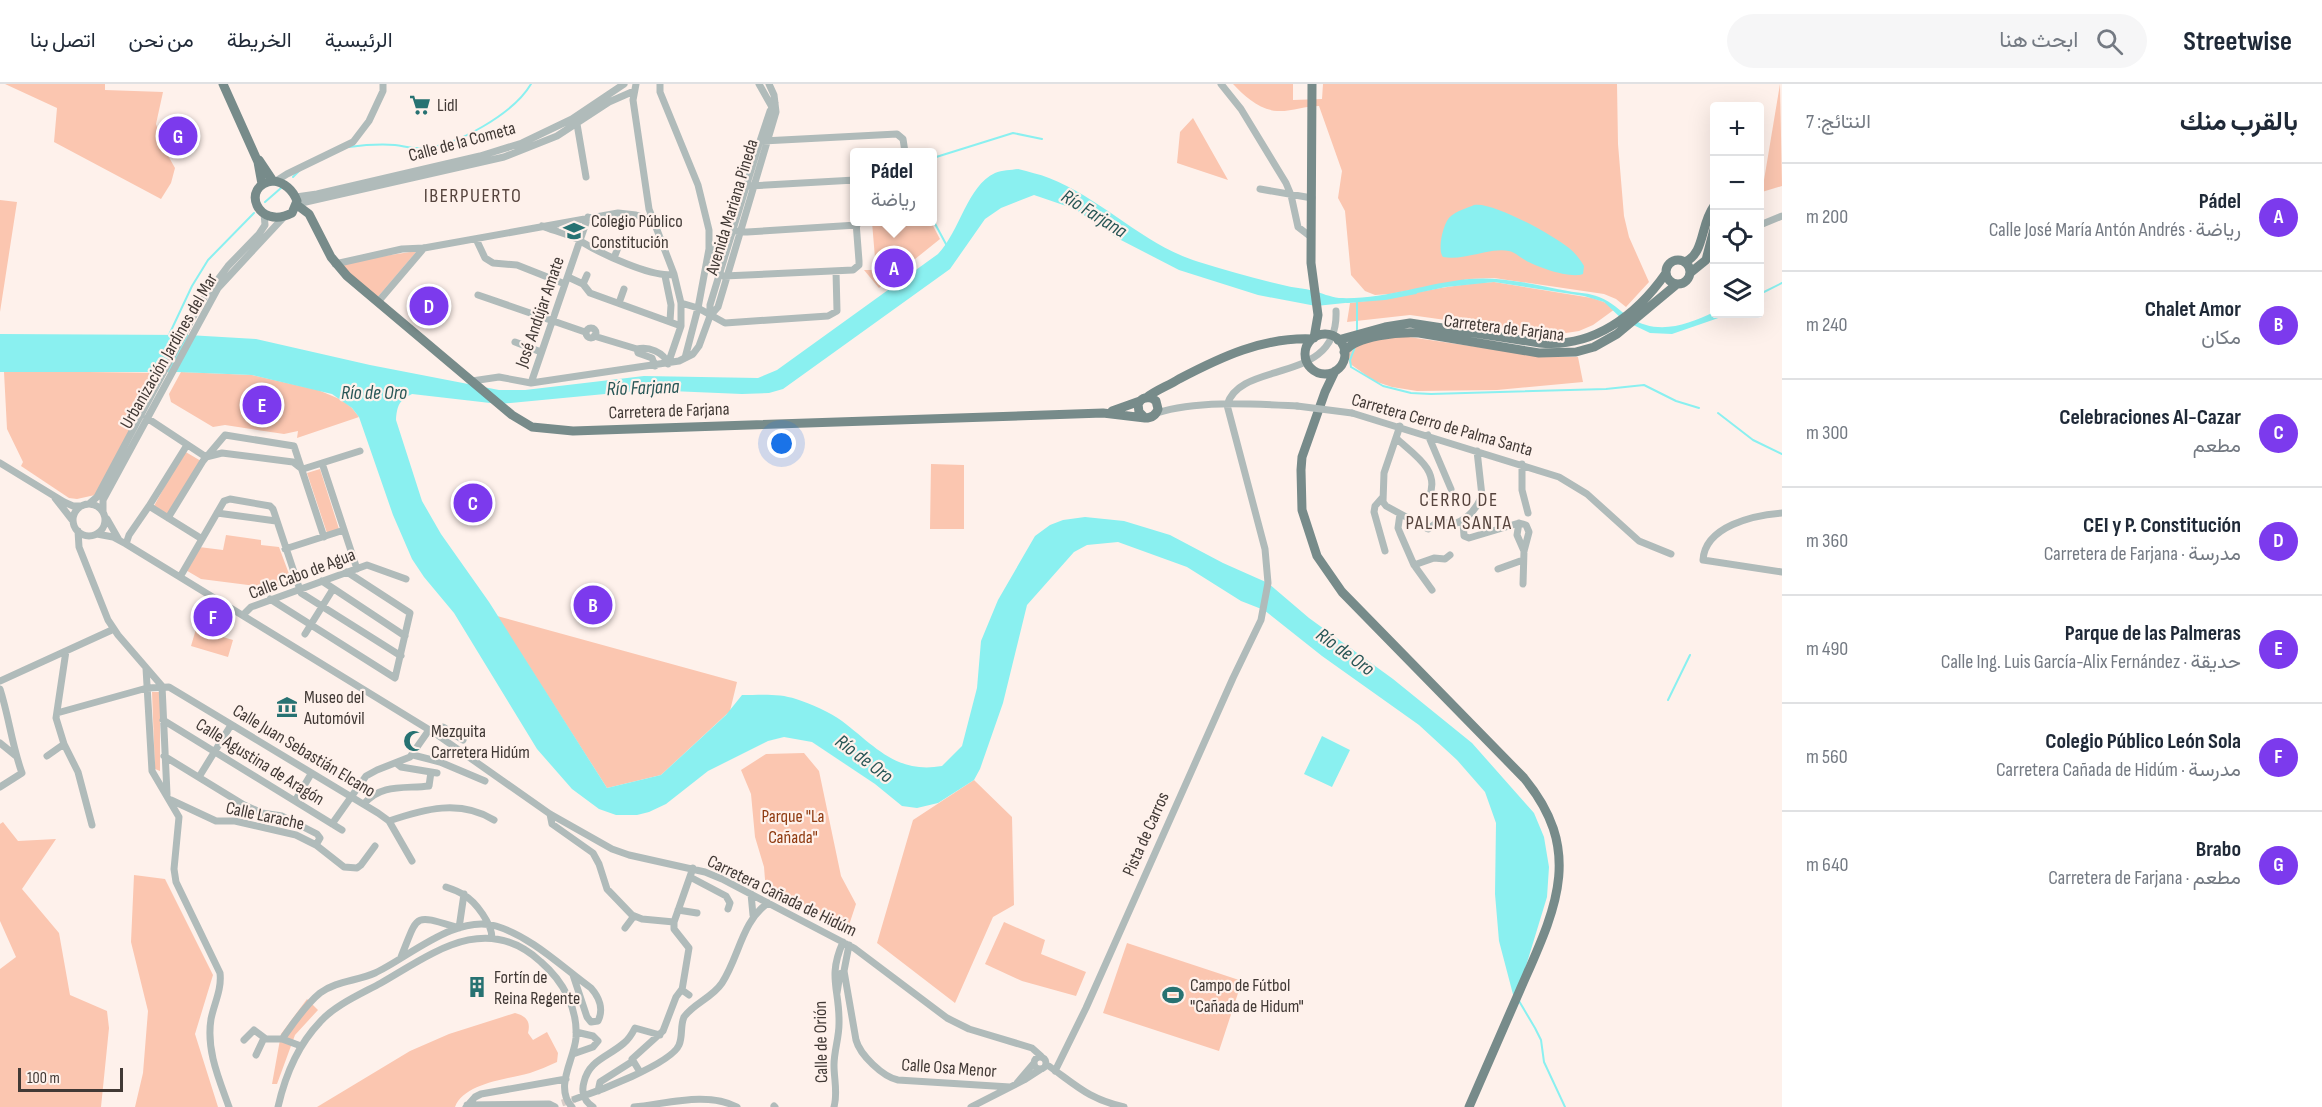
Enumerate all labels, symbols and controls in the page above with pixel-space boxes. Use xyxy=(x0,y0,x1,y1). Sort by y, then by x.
search box xyxy=(1727,14,2147,68)
icon: search xyxy=(2093,25,2126,58)
text: Streetwise xyxy=(2183,25,2292,58)
text: ابحث هنا xyxy=(1999,27,2078,54)
text: اتصل بنا xyxy=(30,28,96,53)
text: من نحن xyxy=(129,28,194,53)
text: الخريطة xyxy=(227,28,292,53)
text: الرئيسية xyxy=(325,28,393,53)
supermarket icon: Lidl xyxy=(408,93,432,117)
place label: Lidl xyxy=(437,95,458,116)
map controls xyxy=(1710,102,1764,318)
button: + xyxy=(1710,102,1764,156)
text: بالقرب منك xyxy=(2180,107,2298,138)
text: النتائج: 7 xyxy=(1806,110,1871,134)
pin: G xyxy=(158,113,198,158)
street label: Calle de la Cometa xyxy=(406,118,518,166)
street label: Avenida Mariana Pineda xyxy=(701,137,763,278)
popup xyxy=(850,148,937,226)
button: − xyxy=(1710,156,1764,210)
text: Pádel xyxy=(871,158,913,185)
district label: IBERPUERTO xyxy=(424,184,522,208)
water label: Río Farjana xyxy=(1057,185,1131,243)
text: رياضة xyxy=(871,188,916,212)
text: Pádel xyxy=(2199,188,2241,215)
text: 200 m xyxy=(1806,205,1848,229)
text: A xyxy=(2274,205,2283,229)
button: locate xyxy=(1710,210,1764,264)
place label: Colegio Público Constitución xyxy=(591,211,683,253)
text: رياضة · Calle José María Antón Andrés xyxy=(1989,218,2241,242)
school or university icon: Colegio Público Constitución xyxy=(562,219,586,243)
pin: A xyxy=(874,246,914,291)
street label: José Andújar Amate xyxy=(511,254,569,371)
button: layers xyxy=(1710,264,1764,318)
street label: Urbanización Jardines del Mar xyxy=(116,270,222,432)
pin: D xyxy=(410,284,448,328)
text: Chalet Amor xyxy=(2145,296,2241,323)
street label: Carretera de Farjana xyxy=(1443,310,1565,346)
text: 240 m xyxy=(1806,313,1847,337)
text: B xyxy=(2274,313,2283,337)
text: مكان xyxy=(2201,326,2241,350)
water label: Río Farjana xyxy=(606,375,680,401)
water label: Río de Oro xyxy=(341,381,407,405)
pin: E xyxy=(242,382,282,428)
street label: Carretera Cerro de Palma Santa xyxy=(1349,389,1535,461)
street label: Carretera de Farjana xyxy=(608,398,730,424)
text: Celebraciones Al-Cazar xyxy=(2059,404,2241,431)
text: 300 m xyxy=(1806,421,1848,445)
text: C xyxy=(2273,421,2284,445)
your location xyxy=(767,429,796,458)
text: مطعم xyxy=(2193,434,2241,458)
pin: C xyxy=(454,480,492,526)
district label: CERRO DE PALMA SANTA xyxy=(1405,488,1513,535)
text: CEI y P. Constitución xyxy=(2083,512,2241,539)
text: 360 m xyxy=(1806,529,1848,553)
text: D xyxy=(2273,529,2284,553)
text: مدرسة · Carretera de Farjana xyxy=(2044,542,2241,566)
street label: Calle Cabo de Agua xyxy=(246,544,358,604)
pin: B xyxy=(574,582,612,628)
pin: F xyxy=(194,594,232,640)
text: Parque de las Palmeras xyxy=(2065,620,2241,647)
water label: Río de Oro xyxy=(1311,623,1379,681)
text: 490 m xyxy=(1806,637,1848,661)
text: E xyxy=(2274,637,2283,661)
text: حديقة · Calle Ing. Luis García-Alix Fernández xyxy=(1941,650,2241,674)
place label: Museo del Automóvil xyxy=(303,687,365,729)
museum icon: Museo del Automóvil xyxy=(275,695,299,719)
street label: Calle Juan Sebastián Elcano xyxy=(229,700,379,802)
street label: Calle Agustina de Aragón xyxy=(192,714,328,810)
place label: Mezquita Carretera Hidúm xyxy=(431,721,530,763)
text: Colegio Público León Sola xyxy=(2045,728,2241,755)
mosque icon: Mezquita Carretera Hidúm xyxy=(402,729,426,753)
water label: Río de Oro xyxy=(830,729,898,789)
text: 560 m xyxy=(1806,745,1848,769)
text: F xyxy=(2274,745,2283,769)
text: مدرسة · Carretera Cañada de Hidúm xyxy=(1996,758,2241,782)
street label: Pista de Carros xyxy=(1118,789,1174,879)
street label: Calle Larache xyxy=(224,797,306,835)
park label: Parque "La Cañada" xyxy=(761,806,825,848)
text: Brabo xyxy=(2196,836,2241,863)
street label: Carretera Cañada de Hidúm xyxy=(704,851,860,941)
text: 640 m xyxy=(1806,853,1848,877)
text: G xyxy=(2273,853,2284,877)
text: مطعم · Carretera de Farjana xyxy=(2048,866,2241,890)
place label: Fortín de Reina Regente xyxy=(494,967,580,1009)
building icon: Fortín de Reina Regente xyxy=(465,975,489,999)
place label: Campo de Fútbol "Cañada de Hidum" xyxy=(1190,975,1304,1017)
sports icon: Campo de Fútbol "Cañada de Hidum" xyxy=(1161,983,1185,1007)
street label: Calle de Orión xyxy=(810,1001,832,1083)
street label: Calle Osa Menor xyxy=(901,1054,997,1082)
scale bar xyxy=(18,1065,123,1092)
text: 100 m xyxy=(27,1069,60,1088)

